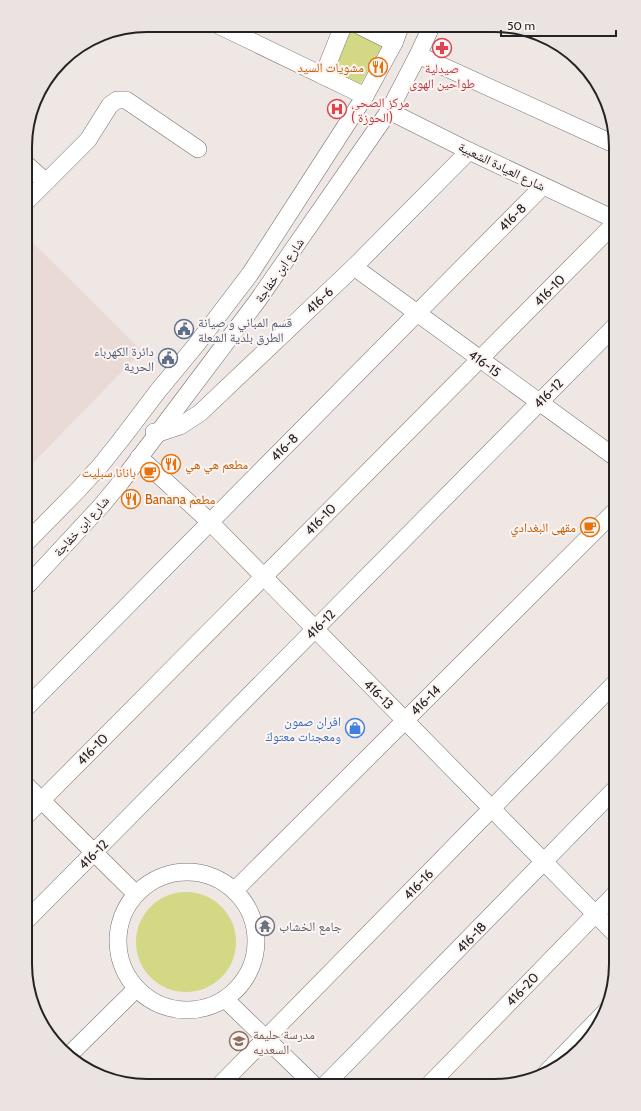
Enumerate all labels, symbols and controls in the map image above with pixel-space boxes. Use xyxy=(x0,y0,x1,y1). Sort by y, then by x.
scale bar xyxy=(501,12,616,38)
text: 50 m xyxy=(507,18,535,33)
pharmacy icon: صيدلية طواحين الهوى xyxy=(431,37,453,59)
restaurant icon: مشويات السيد xyxy=(367,56,389,78)
place label: مشويات السيد xyxy=(297,59,364,76)
place label: صيدلية طواحين الهوى xyxy=(409,60,475,92)
place label: مركز الصحي ( الحوزة) xyxy=(351,94,409,126)
hospital icon: مركز الصحي ( الحوزة) xyxy=(326,98,348,120)
street label: شارع العيادة الشعبية xyxy=(455,138,548,196)
street label: 416-8 xyxy=(495,200,529,234)
street label: شارع ابن خفاجة xyxy=(251,234,309,307)
street label: 416-10 xyxy=(530,271,568,309)
street label: 416-6 xyxy=(302,283,336,317)
place label: قسم المباني و صيانة الطرق بلدية الشعلة xyxy=(198,314,292,346)
public building icon: قسم المباني و صيانة الطرق بلدية الشعلة xyxy=(173,318,195,340)
place label: دائرة الكهرباء الحرية xyxy=(94,343,154,375)
street label: 416-15 xyxy=(466,346,504,380)
public building icon: دائرة الكهرباء الحرية xyxy=(157,347,179,369)
street label: 416-12 xyxy=(530,375,566,411)
street label: 416-8 xyxy=(267,430,301,464)
restaurant icon: مطعم هي هي xyxy=(160,453,182,475)
place label: مطعم هي هي xyxy=(185,456,248,475)
cafe icon: بانانا سبليت xyxy=(139,461,161,483)
place label: بانانا سبليت xyxy=(82,464,136,480)
restaurant icon: Banana مطعم xyxy=(120,488,142,510)
place label: Banana مطعم xyxy=(145,491,215,508)
street label: شارع ابن خفاجة xyxy=(50,493,114,561)
street label: 416-10 xyxy=(301,500,339,538)
cafe icon: مقهى البغدادي xyxy=(579,516,601,538)
place label: مقهى البغدادي xyxy=(511,519,576,538)
street label: 416-12 xyxy=(302,606,338,642)
street label: 416-13 xyxy=(361,676,397,712)
street label: 416-14 xyxy=(407,681,444,718)
place label: افران صمون ومعجنات معتوكَ xyxy=(266,713,341,745)
shop icon: افران صمون ومعجنات معتوكَ xyxy=(344,717,366,739)
street label: 416-10 xyxy=(73,730,111,768)
street label: 416-12 xyxy=(75,836,111,872)
street label: 416-16 xyxy=(400,865,436,903)
temple icon: جامع الخشاب xyxy=(254,915,276,937)
place label: جامع الخشاب xyxy=(279,918,342,936)
street label: 416-18 xyxy=(453,918,490,956)
street label: 416-20 xyxy=(502,969,542,1009)
place label: مدرسة حليمة السعديه xyxy=(253,1026,315,1057)
school or university icon: مدرسة حليمة السعديه xyxy=(228,1030,250,1052)

